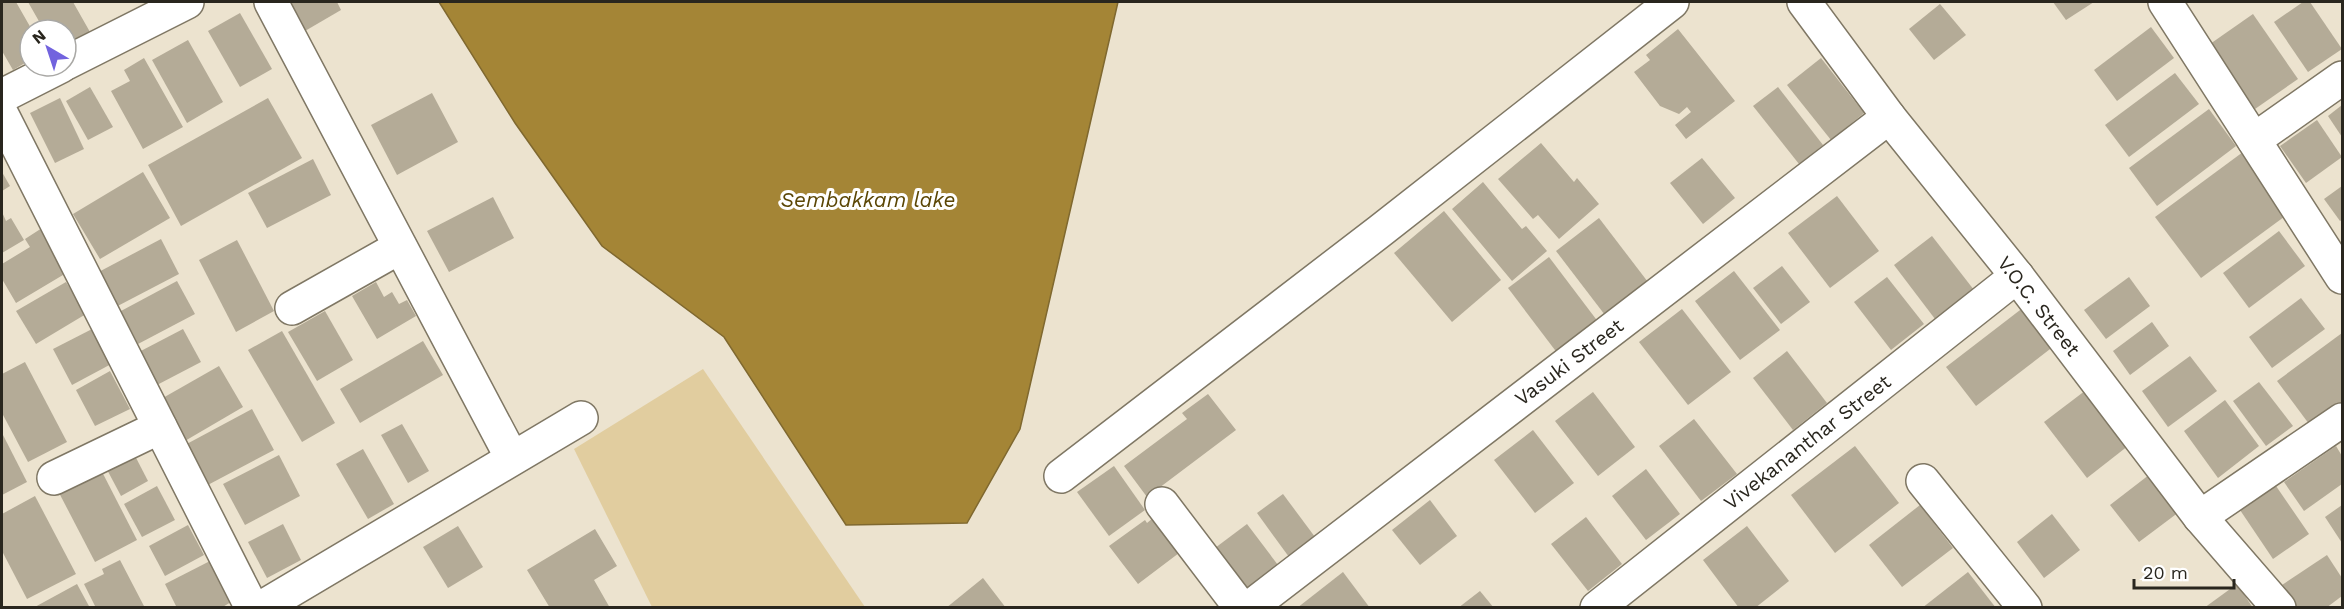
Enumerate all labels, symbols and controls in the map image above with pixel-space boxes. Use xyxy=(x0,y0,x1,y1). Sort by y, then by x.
north arrow xyxy=(18,18,78,78)
text: N xyxy=(28,26,49,48)
water label: Sembakkam lake xyxy=(781,187,956,212)
street label: V.O.C. Street xyxy=(1993,251,2086,361)
street label: Vasuki Street xyxy=(1510,313,1628,411)
street label: Vivekananthar Street xyxy=(1719,369,1896,515)
scale bar xyxy=(2134,552,2234,590)
text: 20 m xyxy=(2143,562,2188,583)

